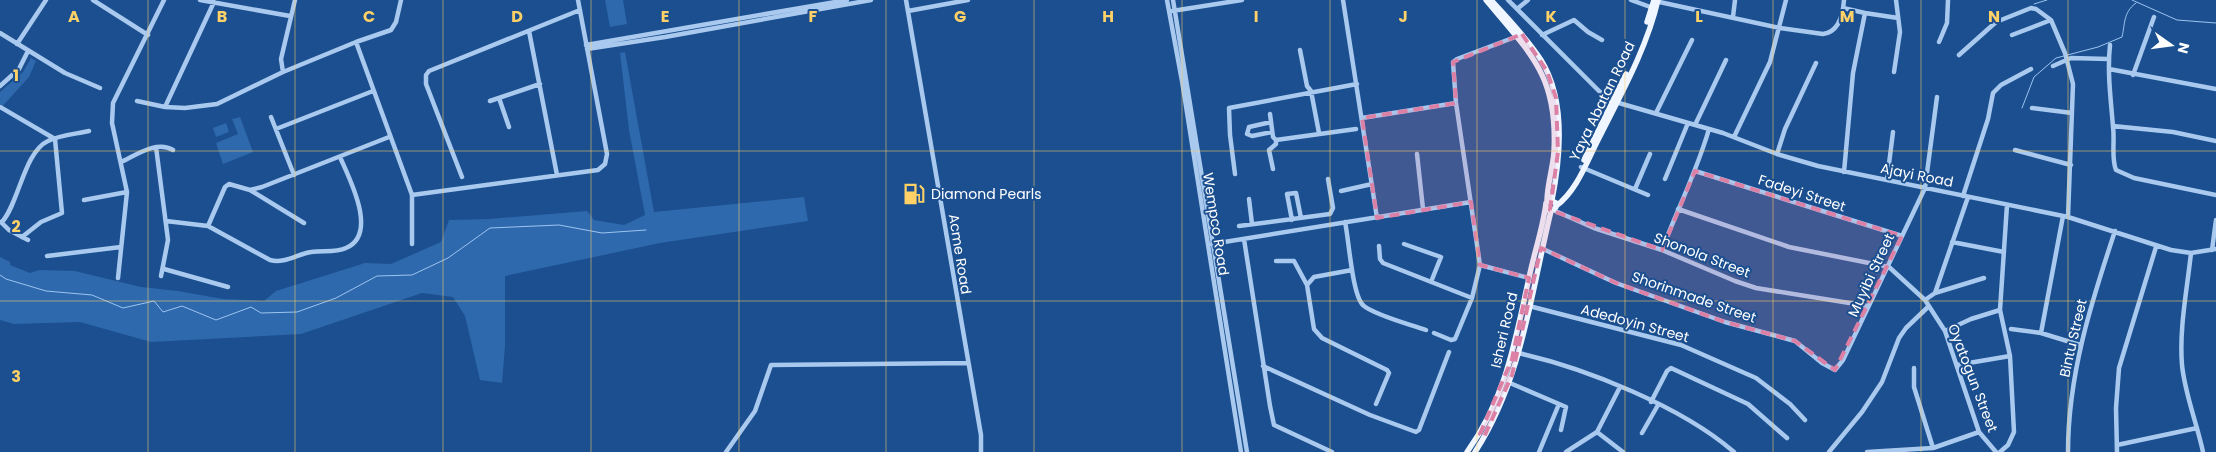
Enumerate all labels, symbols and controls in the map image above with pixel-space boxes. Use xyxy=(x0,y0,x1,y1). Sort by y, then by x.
text: A xyxy=(68,5,80,28)
text: B xyxy=(217,5,227,28)
text: C xyxy=(363,5,375,28)
text: D xyxy=(511,5,523,28)
text: E xyxy=(661,5,669,28)
text: F xyxy=(809,5,818,28)
text: G xyxy=(954,5,966,28)
text: H xyxy=(1102,5,1114,28)
text: I xyxy=(1254,5,1258,28)
text: J xyxy=(1398,5,1408,28)
text: K xyxy=(1545,5,1557,28)
text: L xyxy=(1695,5,1703,28)
text: M xyxy=(1840,5,1854,28)
text: N xyxy=(1988,5,2000,28)
north arrow xyxy=(2146,20,2196,70)
street label: Yaya Abatan Road xyxy=(1564,38,1640,164)
text: N xyxy=(2173,41,2195,56)
text: 1 xyxy=(13,64,19,87)
street label: Ajayi Road xyxy=(1879,158,1955,192)
street label: Fadeyi Street xyxy=(1756,169,1848,217)
street label: Wempco Road xyxy=(1198,171,1234,277)
fuel station icon: Diamond Pearls xyxy=(901,181,927,207)
place label: Diamond Pearls xyxy=(931,184,1042,204)
street label: Acme Road xyxy=(944,212,976,296)
text: 2 xyxy=(11,215,21,238)
street label: Shonola Street xyxy=(1651,227,1753,283)
street label: Muyibi Street xyxy=(1843,230,1899,320)
street label: Shorinmade Street xyxy=(1629,266,1759,328)
street label: Isheri Road xyxy=(1486,290,1522,370)
street label: Bintu Street xyxy=(2054,297,2092,379)
street label: Adedoyin Street xyxy=(1579,299,1691,347)
street label: Oyatogun Street xyxy=(1943,321,2003,435)
text: 3 xyxy=(11,365,21,388)

